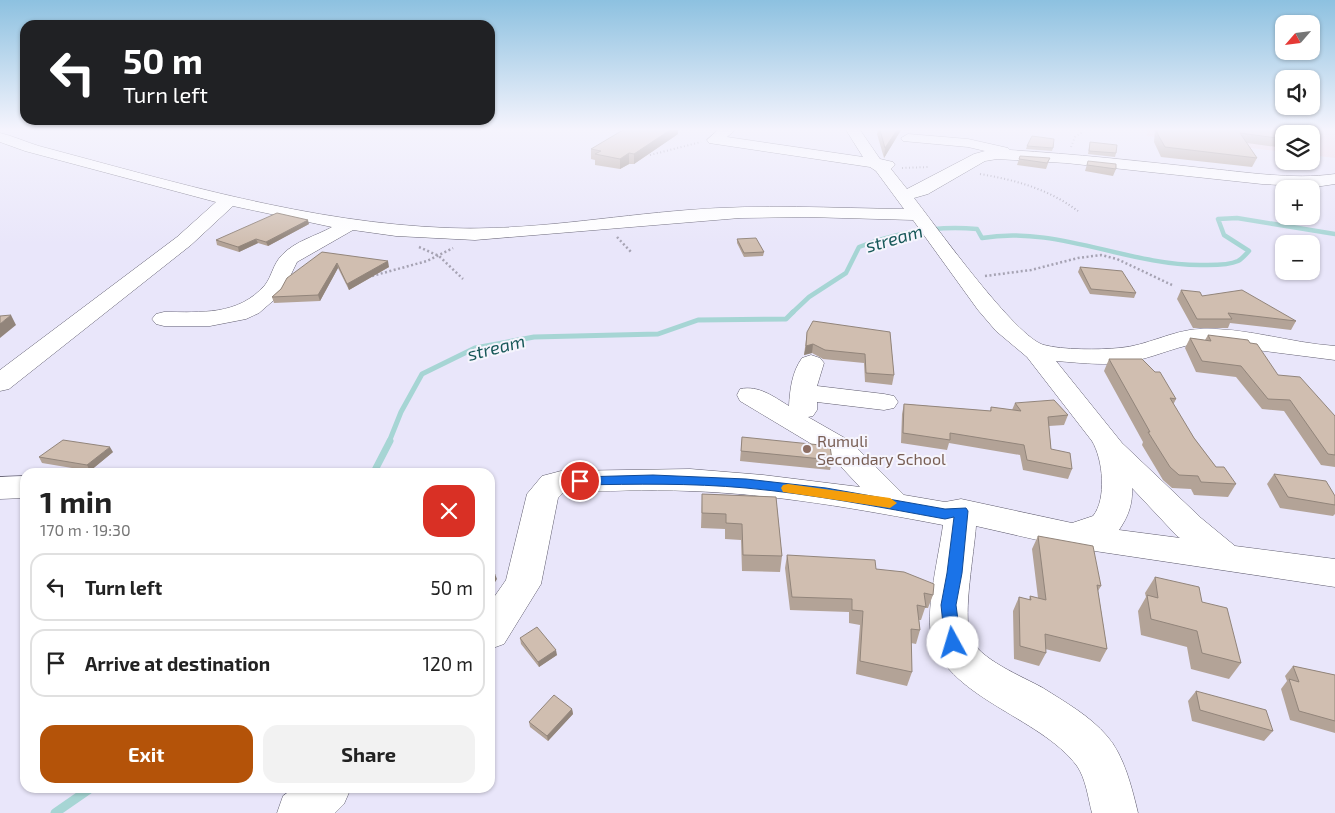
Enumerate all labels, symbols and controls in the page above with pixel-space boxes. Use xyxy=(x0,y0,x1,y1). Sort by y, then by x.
north arrow xyxy=(1275,15,1320,60)
map controls xyxy=(1275,15,1320,280)
text: 50 m xyxy=(123,39,203,81)
icon: left xyxy=(40,40,105,105)
button: sound xyxy=(1275,70,1320,115)
text: Turn left xyxy=(123,81,208,107)
button: layers xyxy=(1275,125,1320,170)
button: + xyxy=(1275,180,1320,225)
water label: stream xyxy=(863,219,925,257)
button: − xyxy=(1275,235,1320,280)
water label: stream xyxy=(465,329,527,365)
place label: Rumuli Secondary School xyxy=(817,431,946,468)
marker: Rumuli Secondary School xyxy=(801,443,813,455)
pin xyxy=(559,460,601,502)
icon: arrive xyxy=(566,467,594,495)
text: 1 min xyxy=(40,483,112,519)
button: close xyxy=(423,485,475,537)
text: 170 m · 19:30 xyxy=(40,520,131,539)
icon: left xyxy=(42,573,70,601)
text: Turn left xyxy=(85,576,162,599)
text: 50 m xyxy=(430,576,473,599)
position arrow xyxy=(926,616,978,668)
icon: arrive xyxy=(42,649,70,677)
text: Arrive at destination xyxy=(85,652,270,675)
text: 120 m xyxy=(422,652,473,675)
button: Exit xyxy=(40,725,253,783)
button: Share xyxy=(263,725,475,783)

